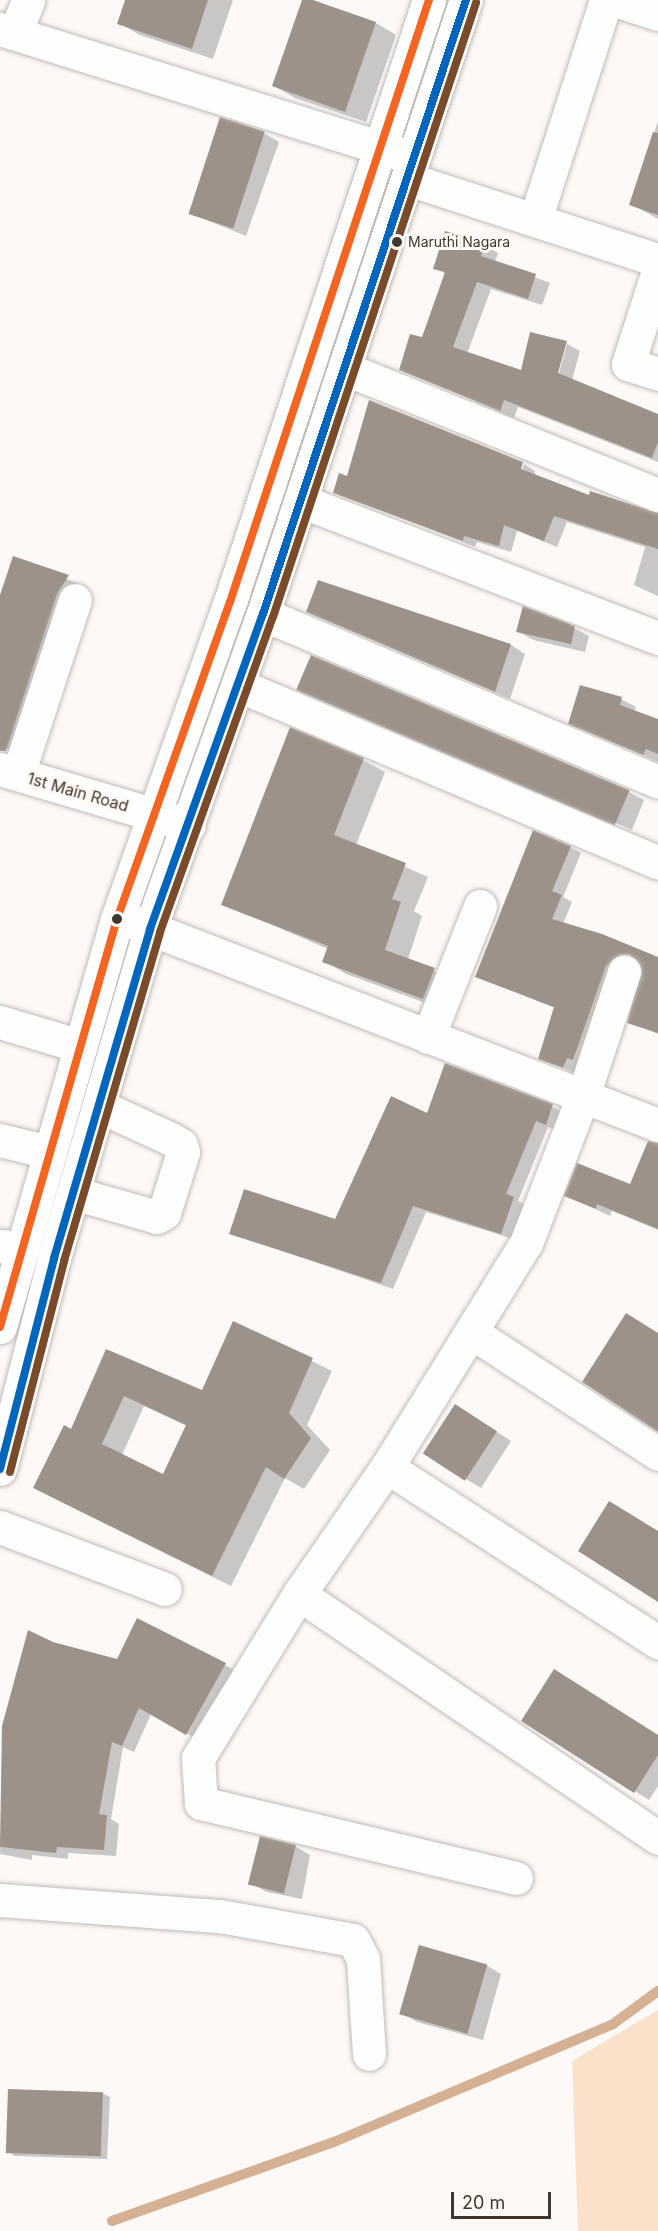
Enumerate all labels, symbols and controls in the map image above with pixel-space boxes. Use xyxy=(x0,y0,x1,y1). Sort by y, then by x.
place label: Maruthi Nagara xyxy=(408,234,510,250)
marker: Maruthi Nagara xyxy=(391,236,403,248)
street label: 1st Main Road xyxy=(25,768,131,816)
unlabelled marker xyxy=(111,913,123,925)
scale bar xyxy=(454,2180,554,2218)
text: 20 m xyxy=(462,2192,505,2213)

